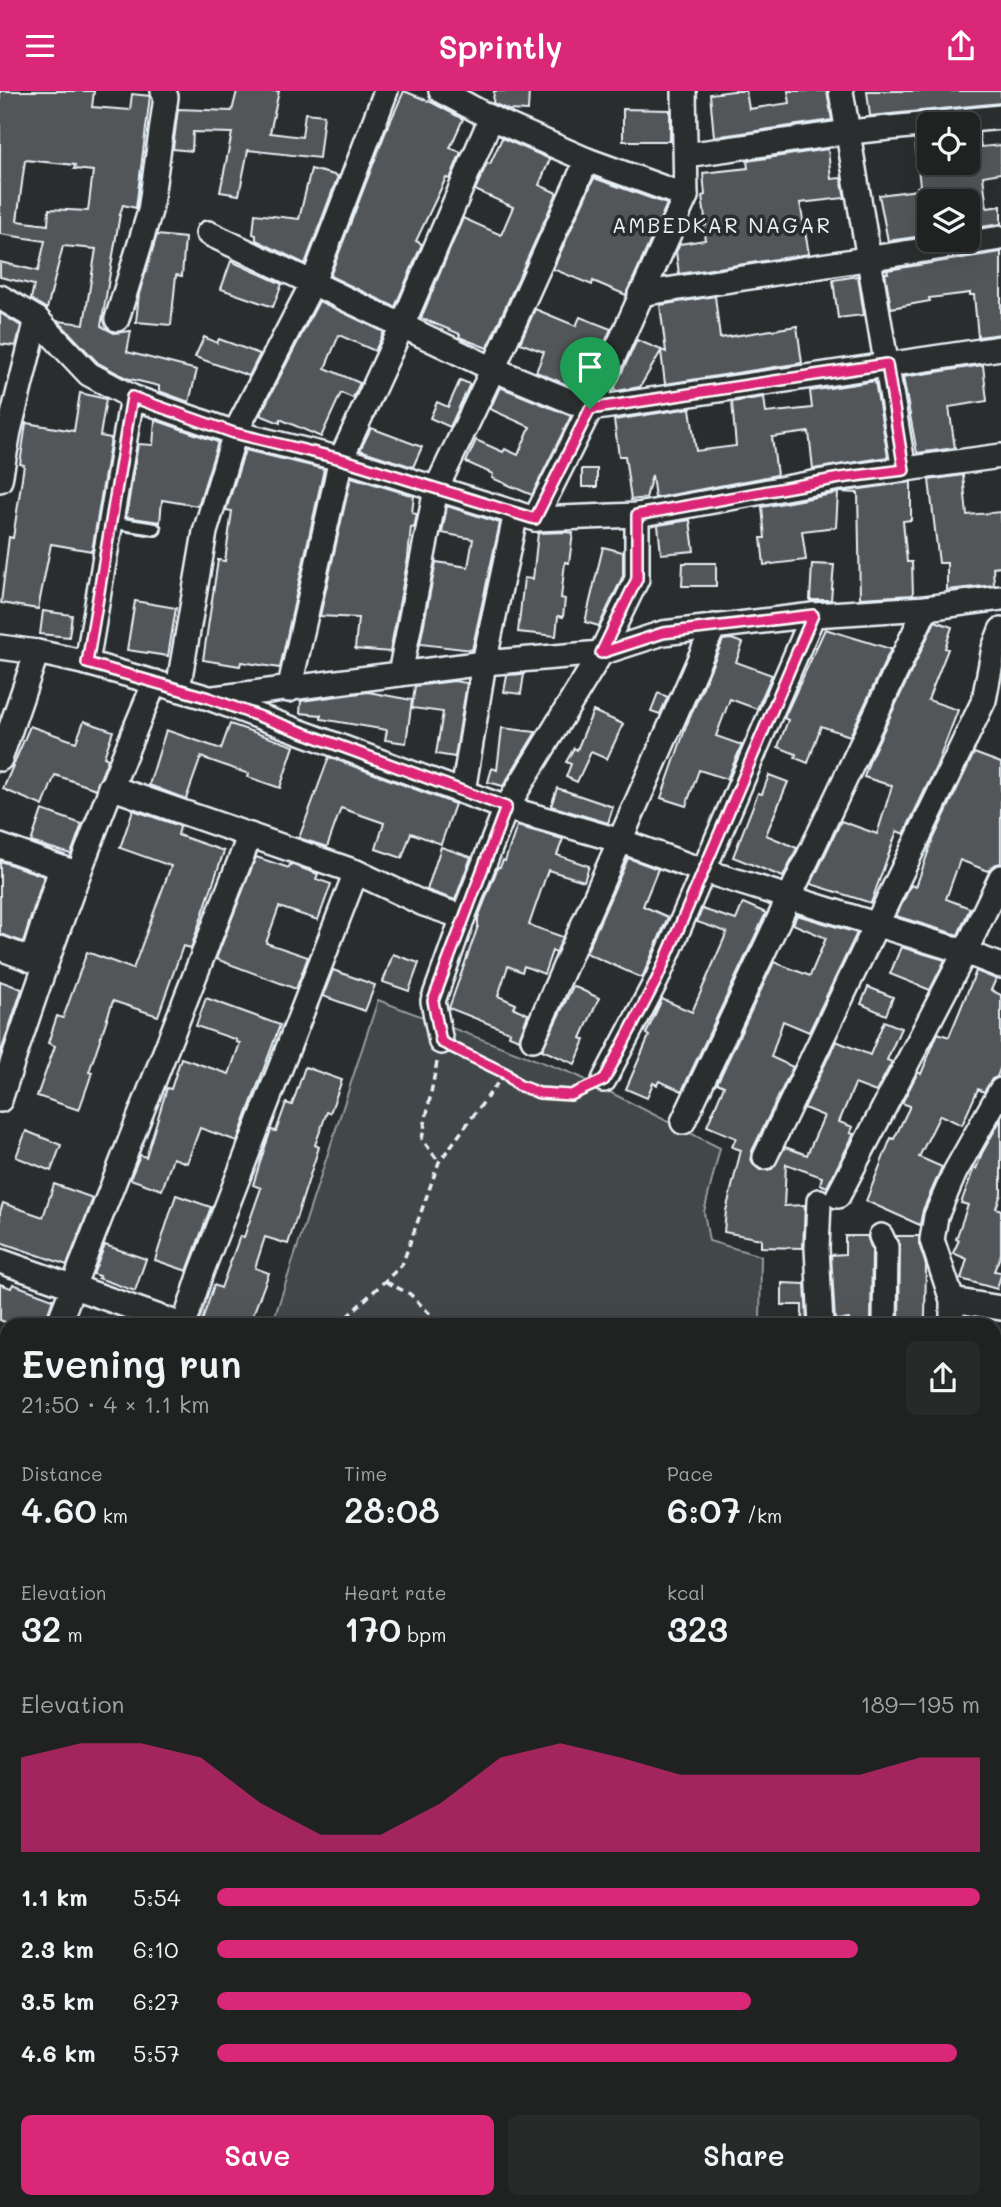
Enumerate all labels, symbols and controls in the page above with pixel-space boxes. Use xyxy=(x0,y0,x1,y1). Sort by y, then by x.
text: Sprintly xyxy=(438,25,563,67)
icon: menu xyxy=(21,27,59,65)
icon: share xyxy=(942,27,980,65)
map controls xyxy=(917,112,980,252)
button: locate xyxy=(917,112,980,175)
button: layers xyxy=(917,189,980,252)
district label: AMBEDKAR NAGAR xyxy=(612,211,832,238)
pin xyxy=(560,337,620,409)
icon: arrive xyxy=(571,348,609,386)
text: Evening run xyxy=(21,1338,242,1388)
button: share xyxy=(906,1341,980,1415)
text: 21:50 · 4 × 1.1 km xyxy=(21,1389,210,1419)
text: Distance xyxy=(21,1461,103,1486)
text: Time xyxy=(344,1461,387,1486)
text: Pace xyxy=(667,1461,713,1486)
text: 4.60 xyxy=(21,1486,97,1532)
text: 28:08 xyxy=(344,1486,440,1532)
text: 6:07 xyxy=(667,1486,741,1532)
text: km xyxy=(97,1503,128,1528)
text: /km xyxy=(741,1503,782,1528)
text: Elevation xyxy=(21,1580,106,1605)
text: Heart rate xyxy=(344,1580,447,1605)
text: kcal xyxy=(667,1580,705,1605)
text: 32 xyxy=(21,1605,61,1651)
text: 170 xyxy=(344,1605,401,1651)
text: 323 xyxy=(667,1605,728,1651)
text: m xyxy=(61,1622,83,1647)
text: bpm xyxy=(401,1622,446,1647)
text: Elevation xyxy=(21,1689,124,1719)
text: 189–195 m xyxy=(860,1689,980,1719)
text: 1.1 km xyxy=(21,1882,87,1912)
text: 5:54 xyxy=(133,1882,180,1912)
text: 2.3 km xyxy=(21,1934,94,1964)
text: 6:10 xyxy=(133,1934,179,1964)
text: 3.5 km xyxy=(21,1986,94,2016)
text: 6:27 xyxy=(133,1986,180,2016)
text: 4.6 km xyxy=(21,2038,96,2068)
text: 5:57 xyxy=(133,2038,180,2068)
button: Save xyxy=(21,2115,494,2195)
button: Share xyxy=(508,2115,980,2195)

